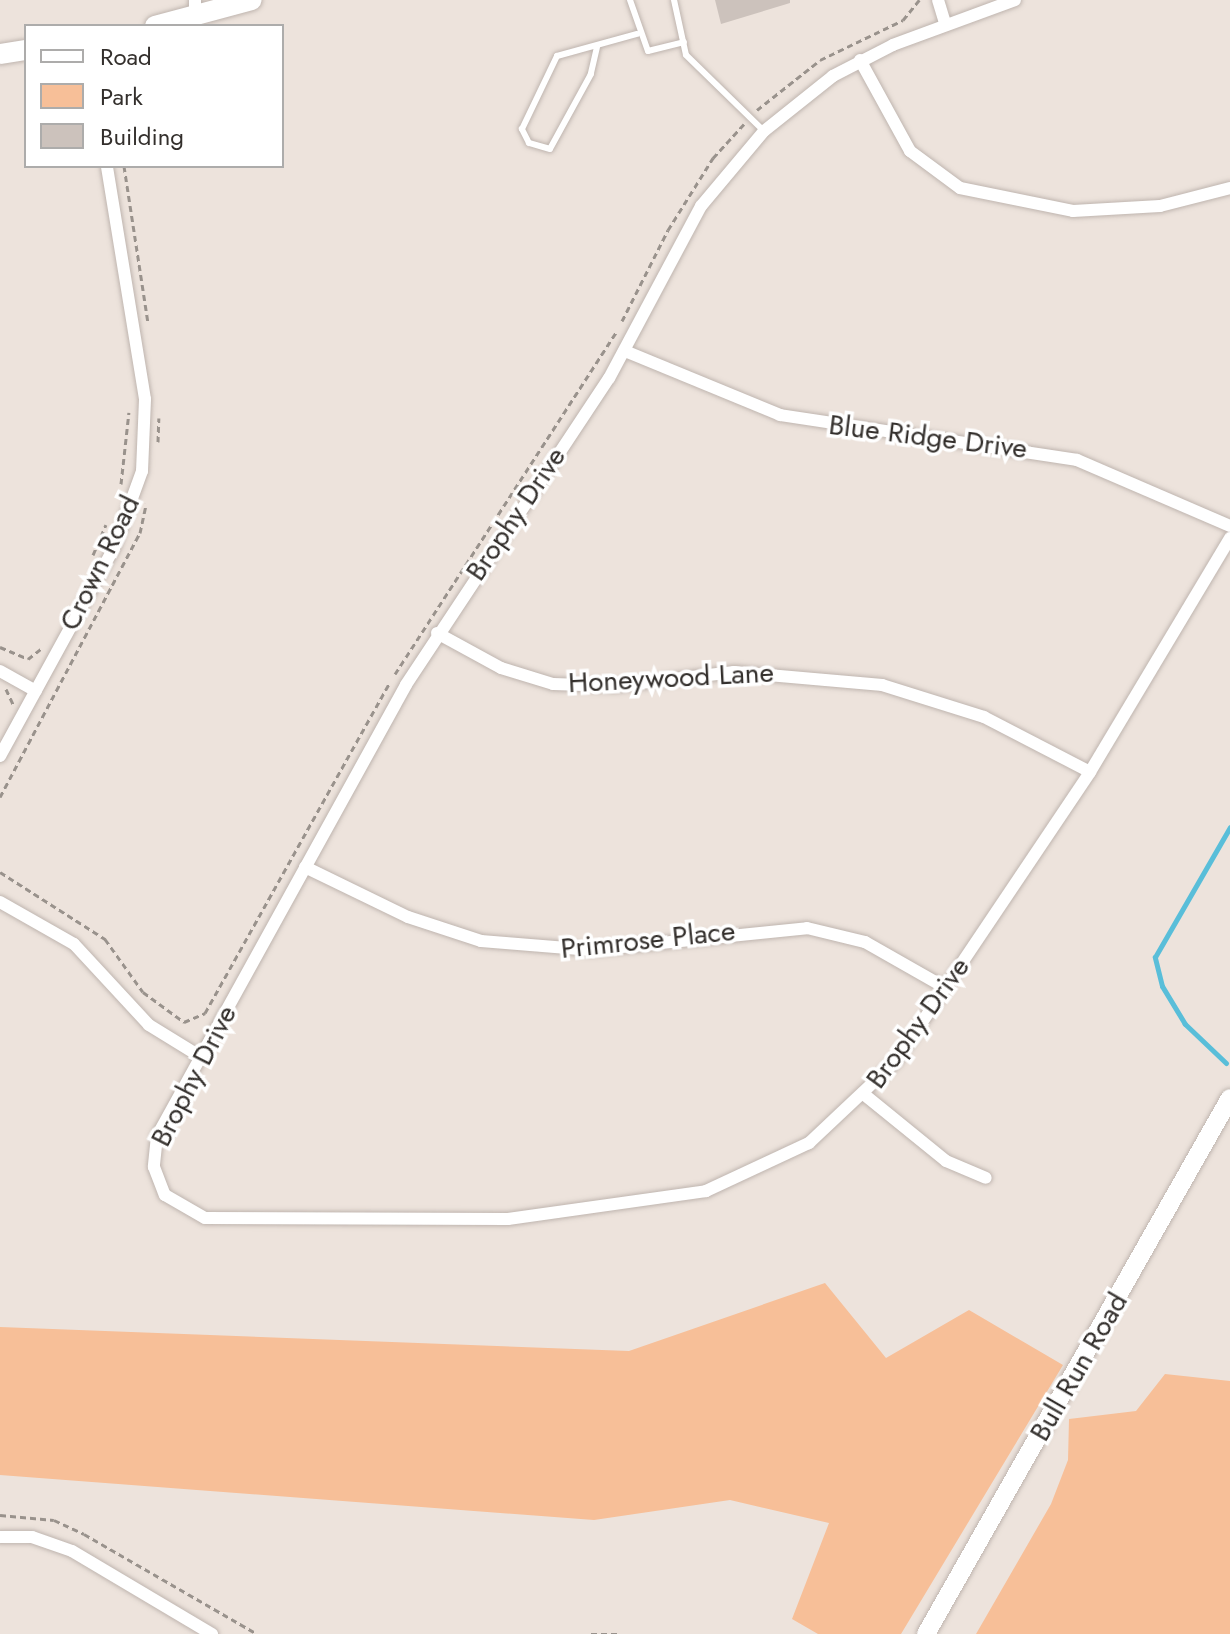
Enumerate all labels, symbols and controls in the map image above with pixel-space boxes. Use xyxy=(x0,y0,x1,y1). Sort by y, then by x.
legend xyxy=(24,24,284,168)
text: Road xyxy=(100,39,152,74)
text: Park xyxy=(100,79,143,114)
text: Building xyxy=(100,119,184,154)
street label: Blue Ridge Drive xyxy=(827,408,1029,466)
street label: Brophy Drive xyxy=(459,441,573,587)
street label: Crown Road xyxy=(53,490,147,636)
street label: Honeywood Lane xyxy=(567,656,775,700)
street label: Primrose Place xyxy=(559,914,737,966)
street label: Brophy Drive xyxy=(859,951,977,1095)
street label: Brophy Drive xyxy=(144,1000,244,1152)
street label: Bull Run Road xyxy=(1023,1287,1135,1447)

